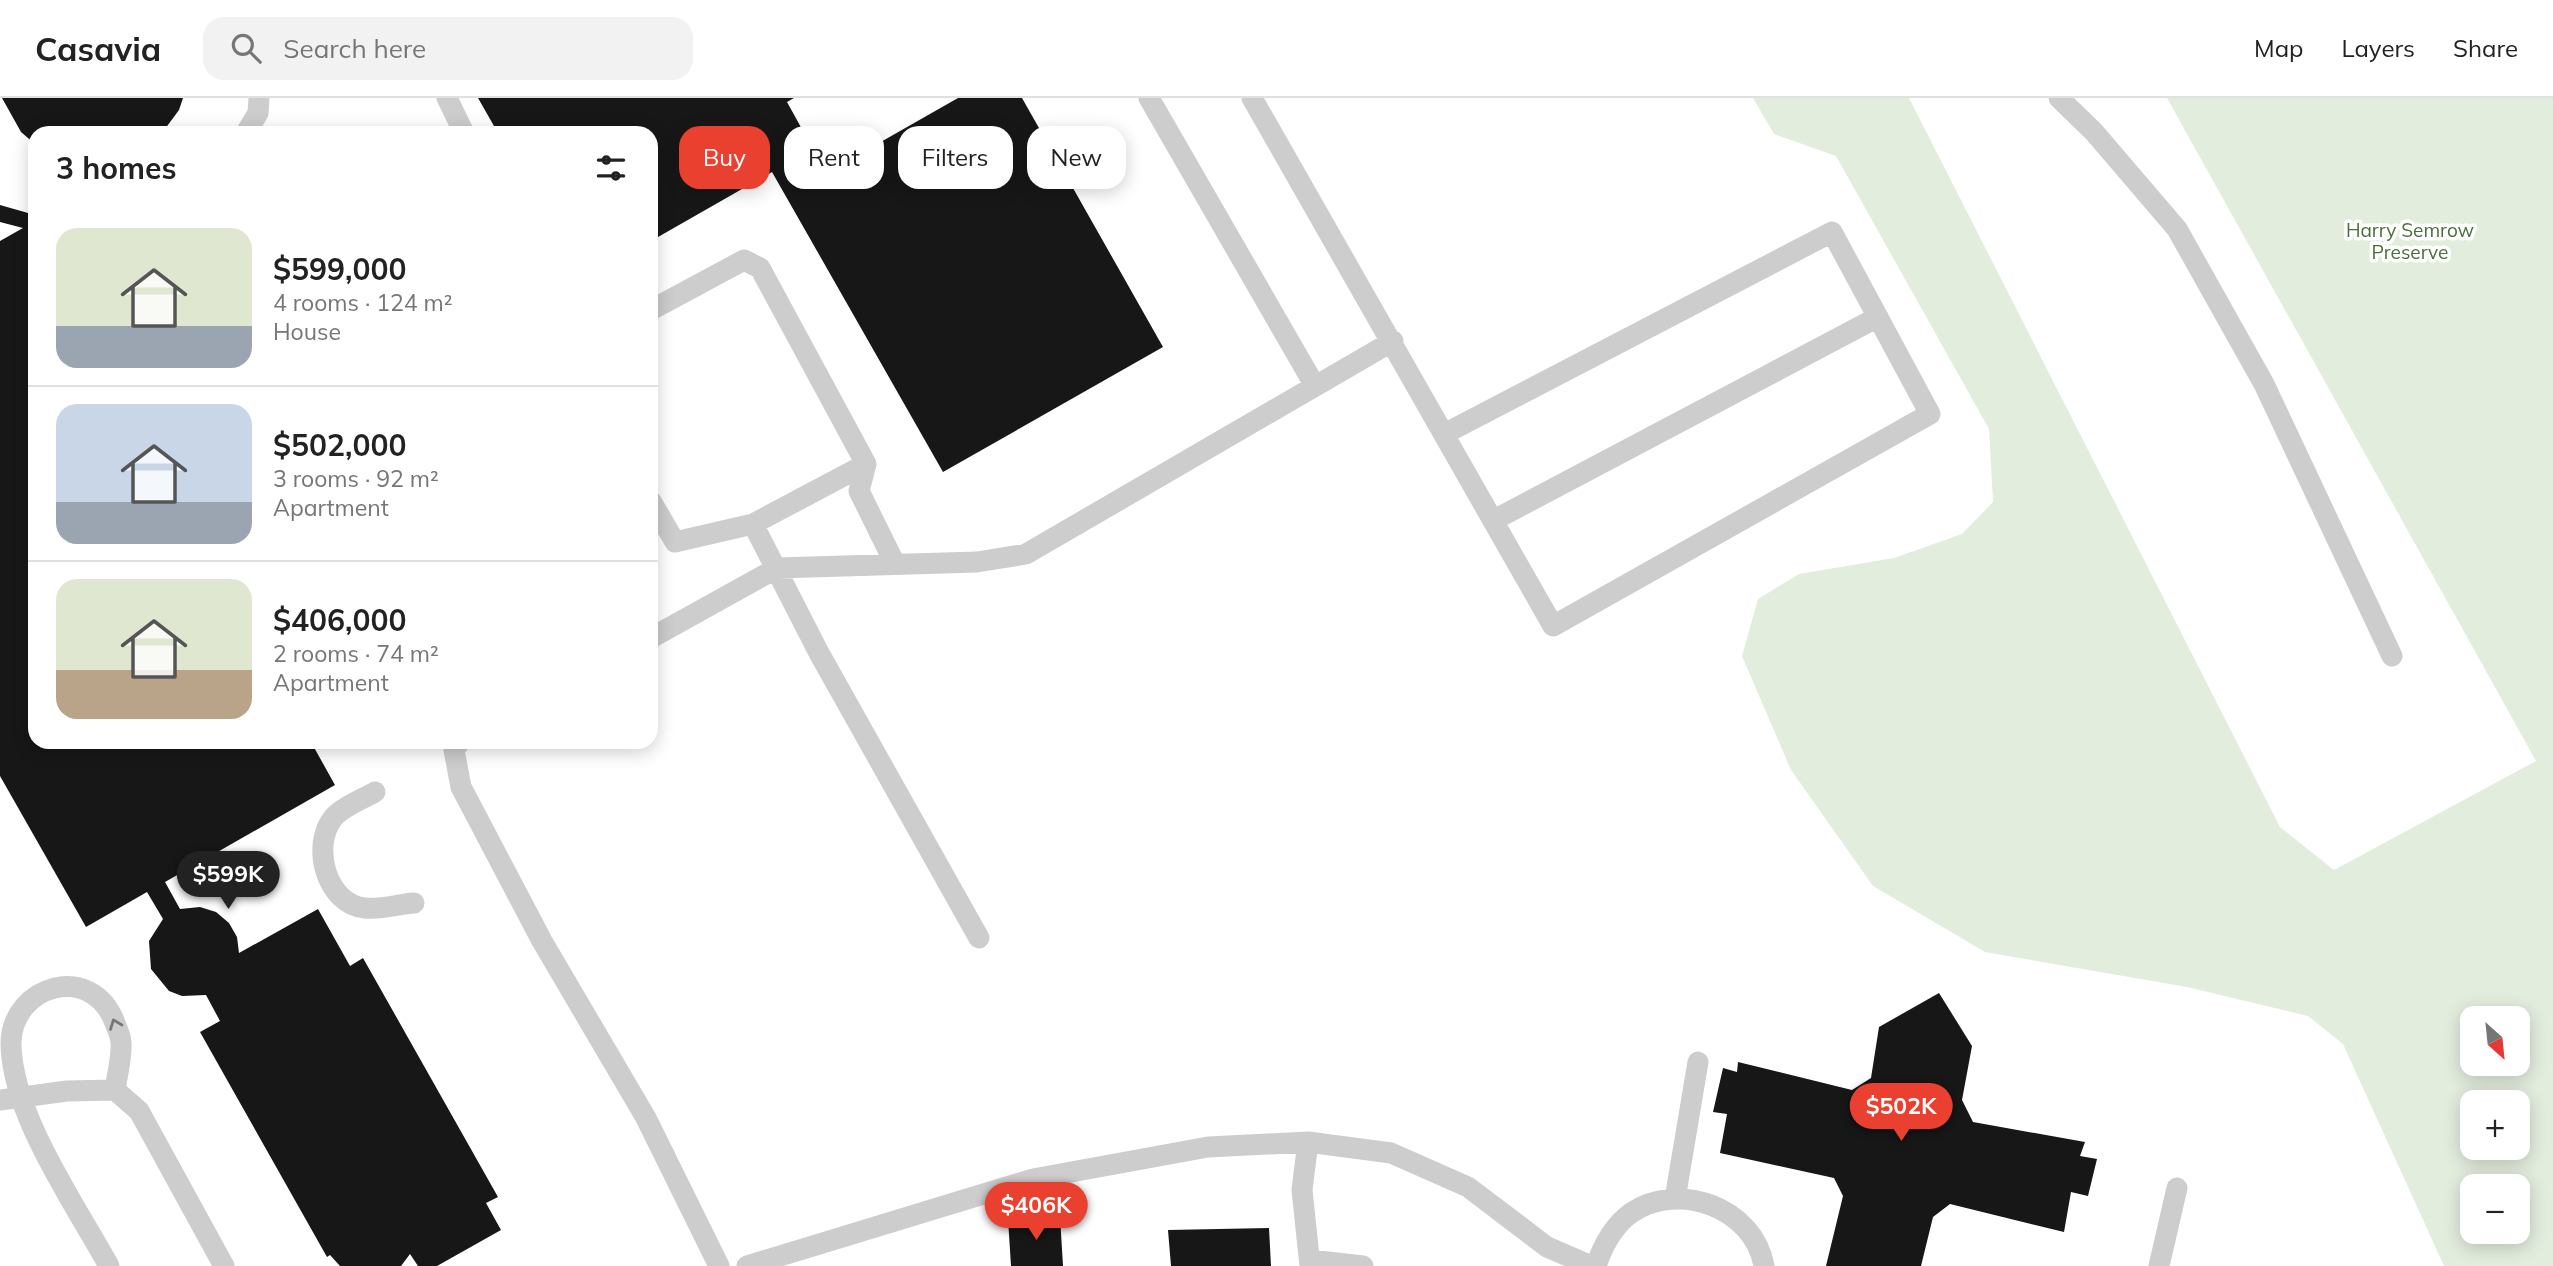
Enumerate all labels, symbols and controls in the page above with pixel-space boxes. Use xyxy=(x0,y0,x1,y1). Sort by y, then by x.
search box xyxy=(203,17,693,80)
text: Casavia xyxy=(35,28,161,69)
icon: search xyxy=(227,29,265,67)
text: Search here xyxy=(283,32,426,65)
text: Map xyxy=(2254,33,2303,63)
text: Layers xyxy=(2341,33,2415,63)
text: Share xyxy=(2453,33,2518,63)
chip: Buy xyxy=(679,126,770,189)
chip: Rent xyxy=(784,126,884,189)
chip: Filters xyxy=(898,126,1013,189)
chip: New xyxy=(1027,126,1126,189)
text: 3 homes xyxy=(56,149,177,187)
icon: filters xyxy=(592,149,630,187)
park label: Harry Semrow Preserve xyxy=(2346,218,2474,264)
text: $599,000 xyxy=(273,250,406,288)
icon: home xyxy=(112,256,196,340)
text: 4 rooms · 124 m² xyxy=(273,288,453,317)
text: House xyxy=(273,317,341,346)
text: $502,000 xyxy=(273,426,406,464)
icon: home xyxy=(112,432,196,516)
text: 3 rooms · 92 m² xyxy=(273,464,439,493)
text: Apartment xyxy=(273,493,389,522)
text: $406,000 xyxy=(273,601,406,639)
icon: home xyxy=(112,607,196,691)
text: 2 rooms · 74 m² xyxy=(273,639,439,668)
text: Apartment xyxy=(273,668,389,697)
pin: $599K xyxy=(179,852,277,911)
text: $599K xyxy=(193,859,263,888)
north arrow xyxy=(2460,1006,2530,1076)
map controls xyxy=(2460,1006,2530,1244)
one-way arrow xyxy=(109,1018,123,1030)
pin: $502K xyxy=(1852,1084,1950,1143)
button: + xyxy=(2460,1090,2530,1160)
text: $502K xyxy=(1866,1091,1936,1120)
button: − xyxy=(2460,1174,2530,1244)
pin: $406K xyxy=(987,1182,1085,1242)
text: $406K xyxy=(1001,1190,1071,1219)

